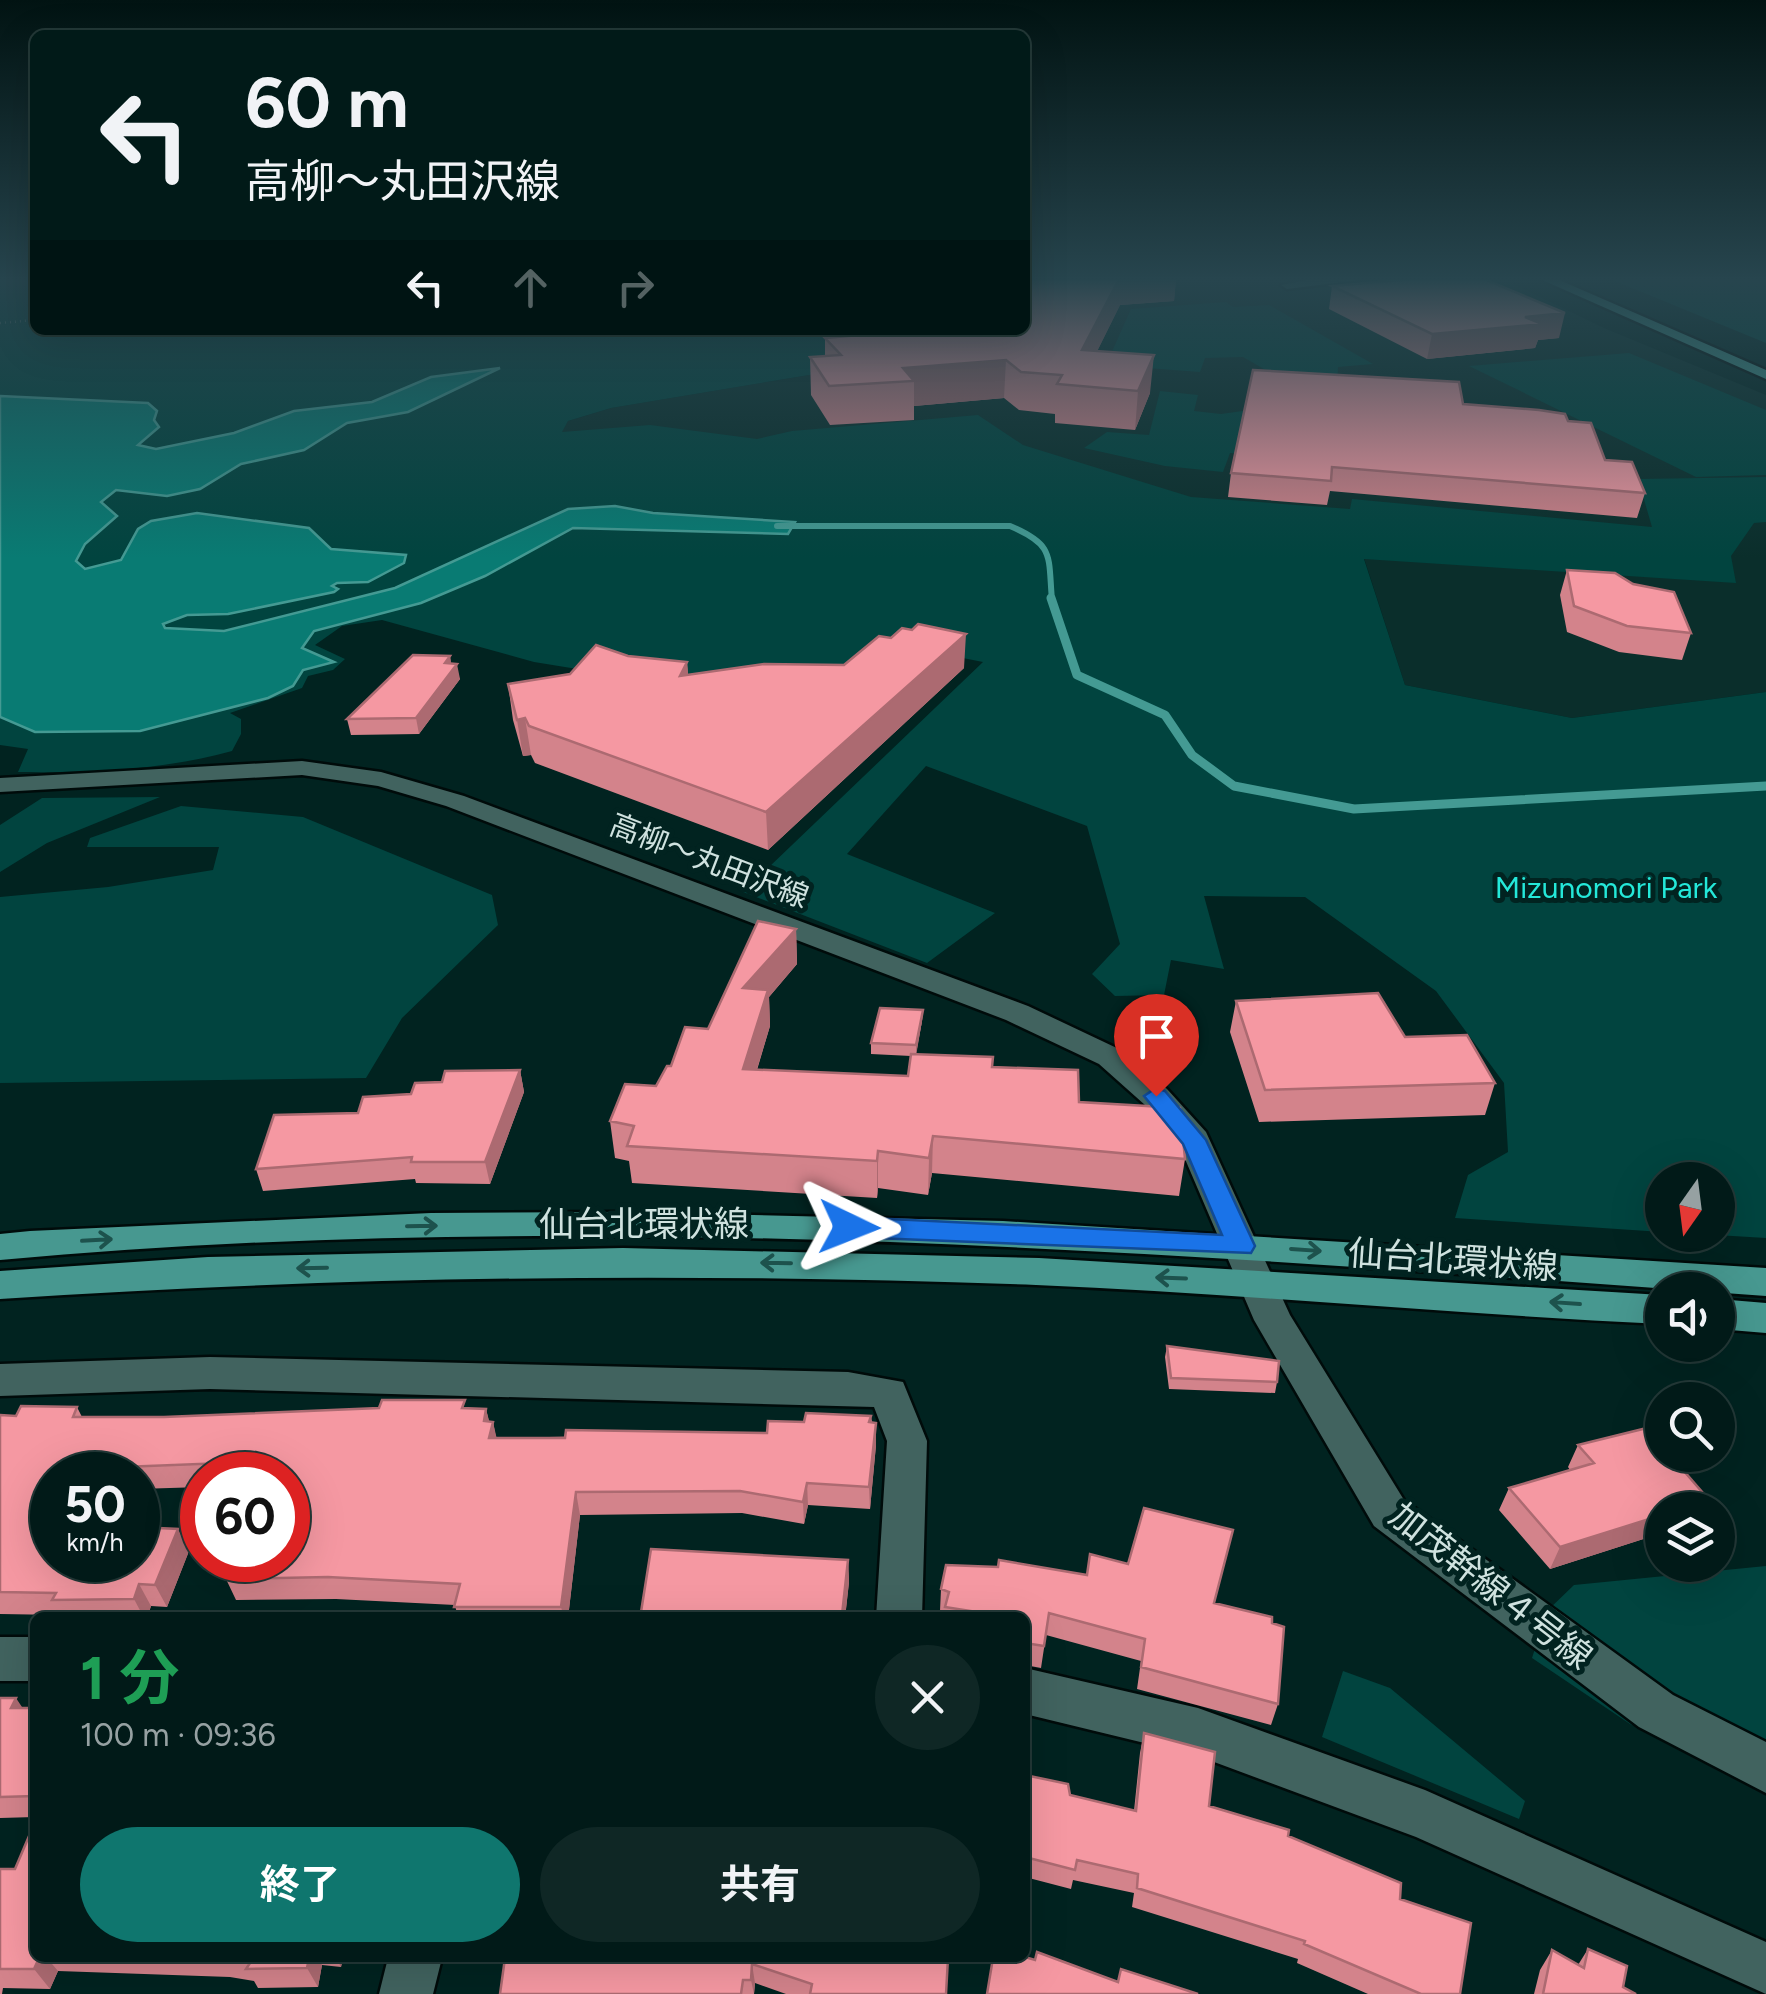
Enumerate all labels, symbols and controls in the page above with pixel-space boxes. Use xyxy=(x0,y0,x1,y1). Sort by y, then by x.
text: 60 m xyxy=(245,60,409,145)
icon: left xyxy=(80,70,210,200)
text: 高柳～丸田沢線 xyxy=(245,154,560,208)
icon: left xyxy=(398,260,453,315)
icon: ahead xyxy=(503,260,558,315)
icon: right xyxy=(608,260,663,315)
street label: 高柳～丸田沢線 xyxy=(605,806,814,915)
park label: Mizunomori Park xyxy=(1495,869,1718,906)
pin xyxy=(1114,994,1199,1097)
icon: arrive xyxy=(1129,1009,1184,1064)
north arrow xyxy=(1645,1162,1735,1252)
map controls xyxy=(1645,1162,1735,1582)
position arrow xyxy=(797,1175,901,1279)
street label: 仙台北環状線 xyxy=(539,1203,749,1245)
one-way arrow xyxy=(404,1216,437,1236)
one-way arrow xyxy=(81,1230,113,1249)
street label: 仙台北環状線 xyxy=(1347,1232,1559,1288)
one-way arrow xyxy=(1290,1241,1322,1260)
one-way arrow xyxy=(761,1254,793,1273)
one-way arrow xyxy=(296,1258,328,1278)
one-way arrow xyxy=(1156,1268,1188,1287)
button: sound xyxy=(1645,1272,1735,1362)
one-way arrow xyxy=(1550,1293,1582,1312)
button: search xyxy=(1645,1382,1735,1472)
speed limit sign: 60 xyxy=(180,1452,310,1582)
text: 50 xyxy=(64,1474,126,1535)
button: layers xyxy=(1645,1492,1735,1582)
street label: 加茂幹線４号線 xyxy=(1382,1494,1600,1678)
text: km/h xyxy=(66,1527,124,1557)
text: 1 分 xyxy=(80,1642,180,1714)
button: close xyxy=(875,1645,980,1750)
text: 100 m · 09:36 xyxy=(80,1716,276,1754)
button: 終了 xyxy=(80,1827,520,1942)
button: 共有 xyxy=(540,1827,980,1942)

